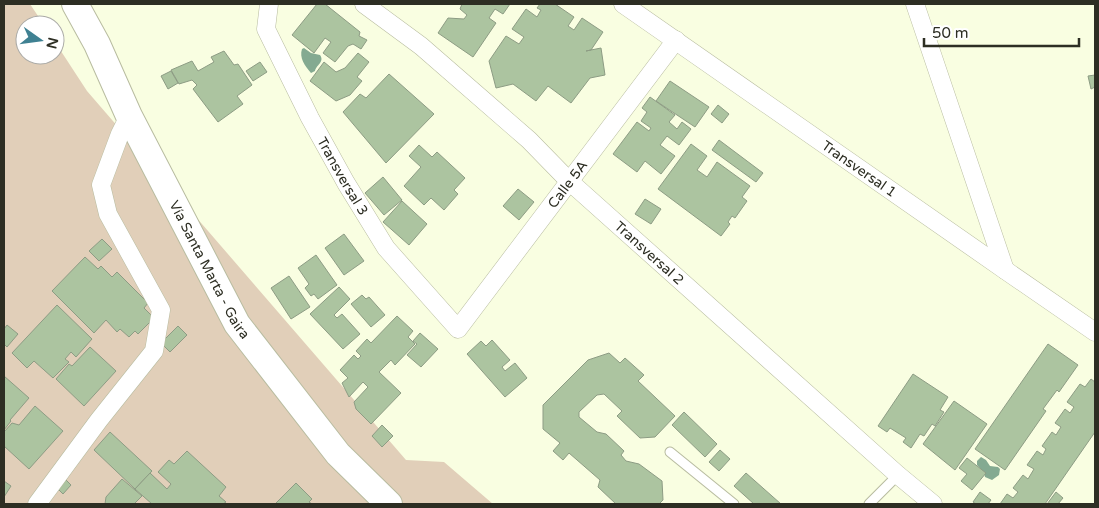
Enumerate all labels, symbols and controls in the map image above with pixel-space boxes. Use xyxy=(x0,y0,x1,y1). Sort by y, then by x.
north arrow xyxy=(15,15,65,65)
scale bar xyxy=(924,15,1079,47)
text: 50 m xyxy=(932,24,969,42)
text: N xyxy=(43,36,62,51)
street label: Transversal 3 xyxy=(314,134,372,218)
street label: Transversal 1 xyxy=(819,137,900,201)
street label: Calle 5A xyxy=(544,157,591,211)
street label: Vía Santa Marta - Gaira xyxy=(166,198,254,342)
street label: Transversal 2 xyxy=(611,217,688,288)

